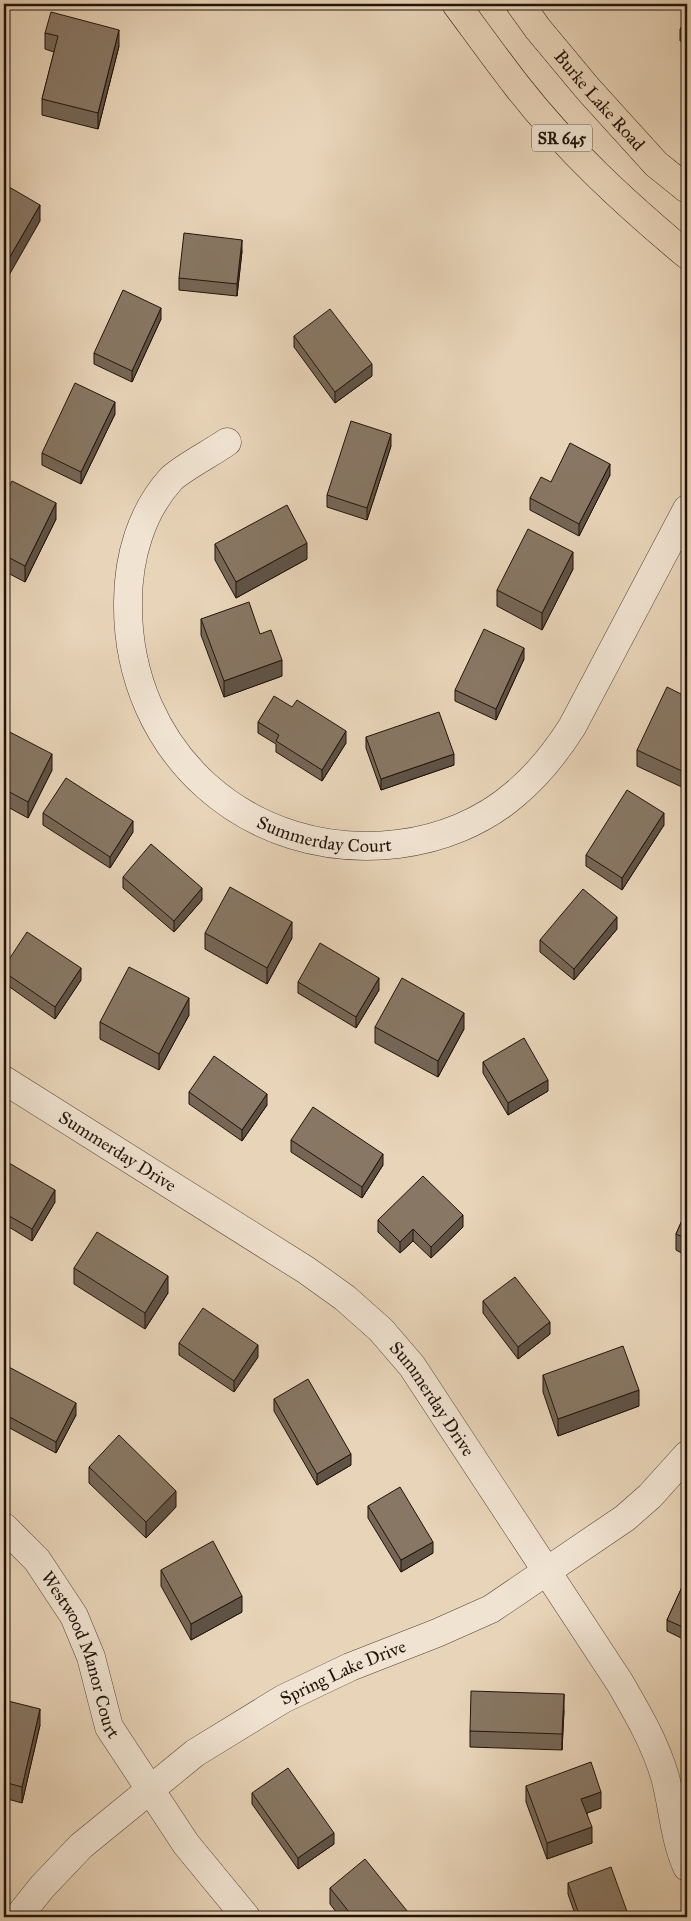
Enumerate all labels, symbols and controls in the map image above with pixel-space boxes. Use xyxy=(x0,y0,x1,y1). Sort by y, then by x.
street label: Burke Lake Road xyxy=(549,46,649,155)
road number: SR 645 xyxy=(532,125,592,152)
street label: Summerday Court xyxy=(253,811,393,857)
street label: Summerday Drive xyxy=(55,1106,180,1197)
street label: Summerday Drive xyxy=(385,1337,479,1461)
street label: Westwood Manor Court xyxy=(36,1567,125,1743)
street label: Spring Lake Drive xyxy=(276,1635,409,1710)

